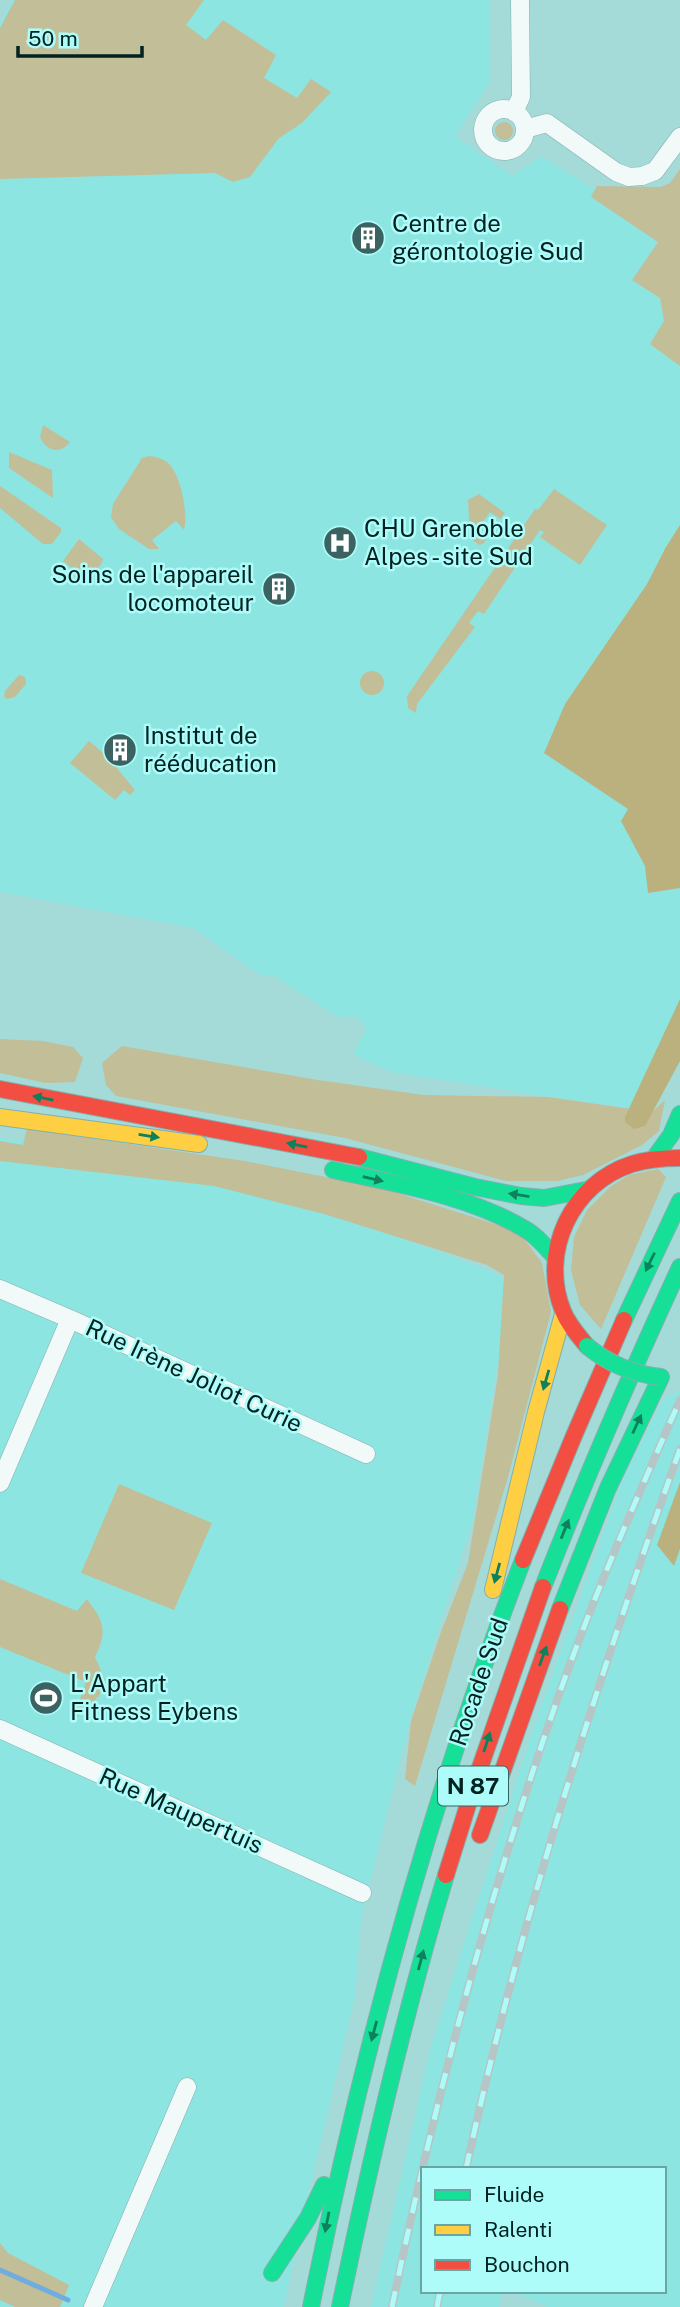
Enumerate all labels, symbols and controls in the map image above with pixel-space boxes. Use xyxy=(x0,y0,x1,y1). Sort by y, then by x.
scale bar xyxy=(18,14,142,58)
text: 50 m xyxy=(28,26,78,51)
place label: Centre de gérontologie Sud xyxy=(392,209,583,265)
building icon: Centre de gérontologie Sud xyxy=(349,219,387,257)
place label: CHU Grenoble Alpes - site Sud xyxy=(364,514,533,570)
hospital icon: CHU Grenoble Alpes - site Sud xyxy=(321,524,359,562)
place label: Soins de l'appareil locomoteur xyxy=(51,560,254,616)
building icon: Soins de l'appareil locomoteur xyxy=(260,570,298,608)
place label: Institut de rééducation xyxy=(144,721,277,777)
building icon: Institut de rééducation xyxy=(101,731,139,769)
one-way arrow xyxy=(32,1092,54,1103)
one-way arrow xyxy=(138,1131,160,1142)
one-way arrow xyxy=(286,1139,308,1150)
one-way arrow xyxy=(362,1173,384,1184)
one-way arrow xyxy=(508,1189,530,1200)
one-way arrow xyxy=(645,1252,656,1272)
street label: Rue Irène Joliot Curie xyxy=(82,1313,307,1438)
one-way arrow xyxy=(540,1370,550,1391)
one-way arrow xyxy=(632,1414,643,1435)
one-way arrow xyxy=(560,1518,571,1539)
one-way arrow xyxy=(491,1562,502,1584)
street label: Rocade Sud xyxy=(443,1614,513,1749)
one-way arrow xyxy=(537,1646,548,1667)
place label: L'Appart Fitness Eybens xyxy=(70,1669,238,1725)
sports icon: L'Appart Fitness Eybens xyxy=(27,1679,65,1717)
one-way arrow xyxy=(482,1732,493,1753)
street label: Rue Maupertuis xyxy=(95,1761,268,1859)
road number: N 87 xyxy=(438,1766,508,1806)
one-way arrow xyxy=(416,1949,426,1970)
one-way arrow xyxy=(368,2020,379,2042)
legend xyxy=(421,2167,666,2293)
text: Fluide xyxy=(484,2182,544,2207)
one-way arrow xyxy=(322,2211,333,2233)
text: Ralenti xyxy=(484,2217,552,2242)
text: Bouchon xyxy=(484,2252,570,2277)

